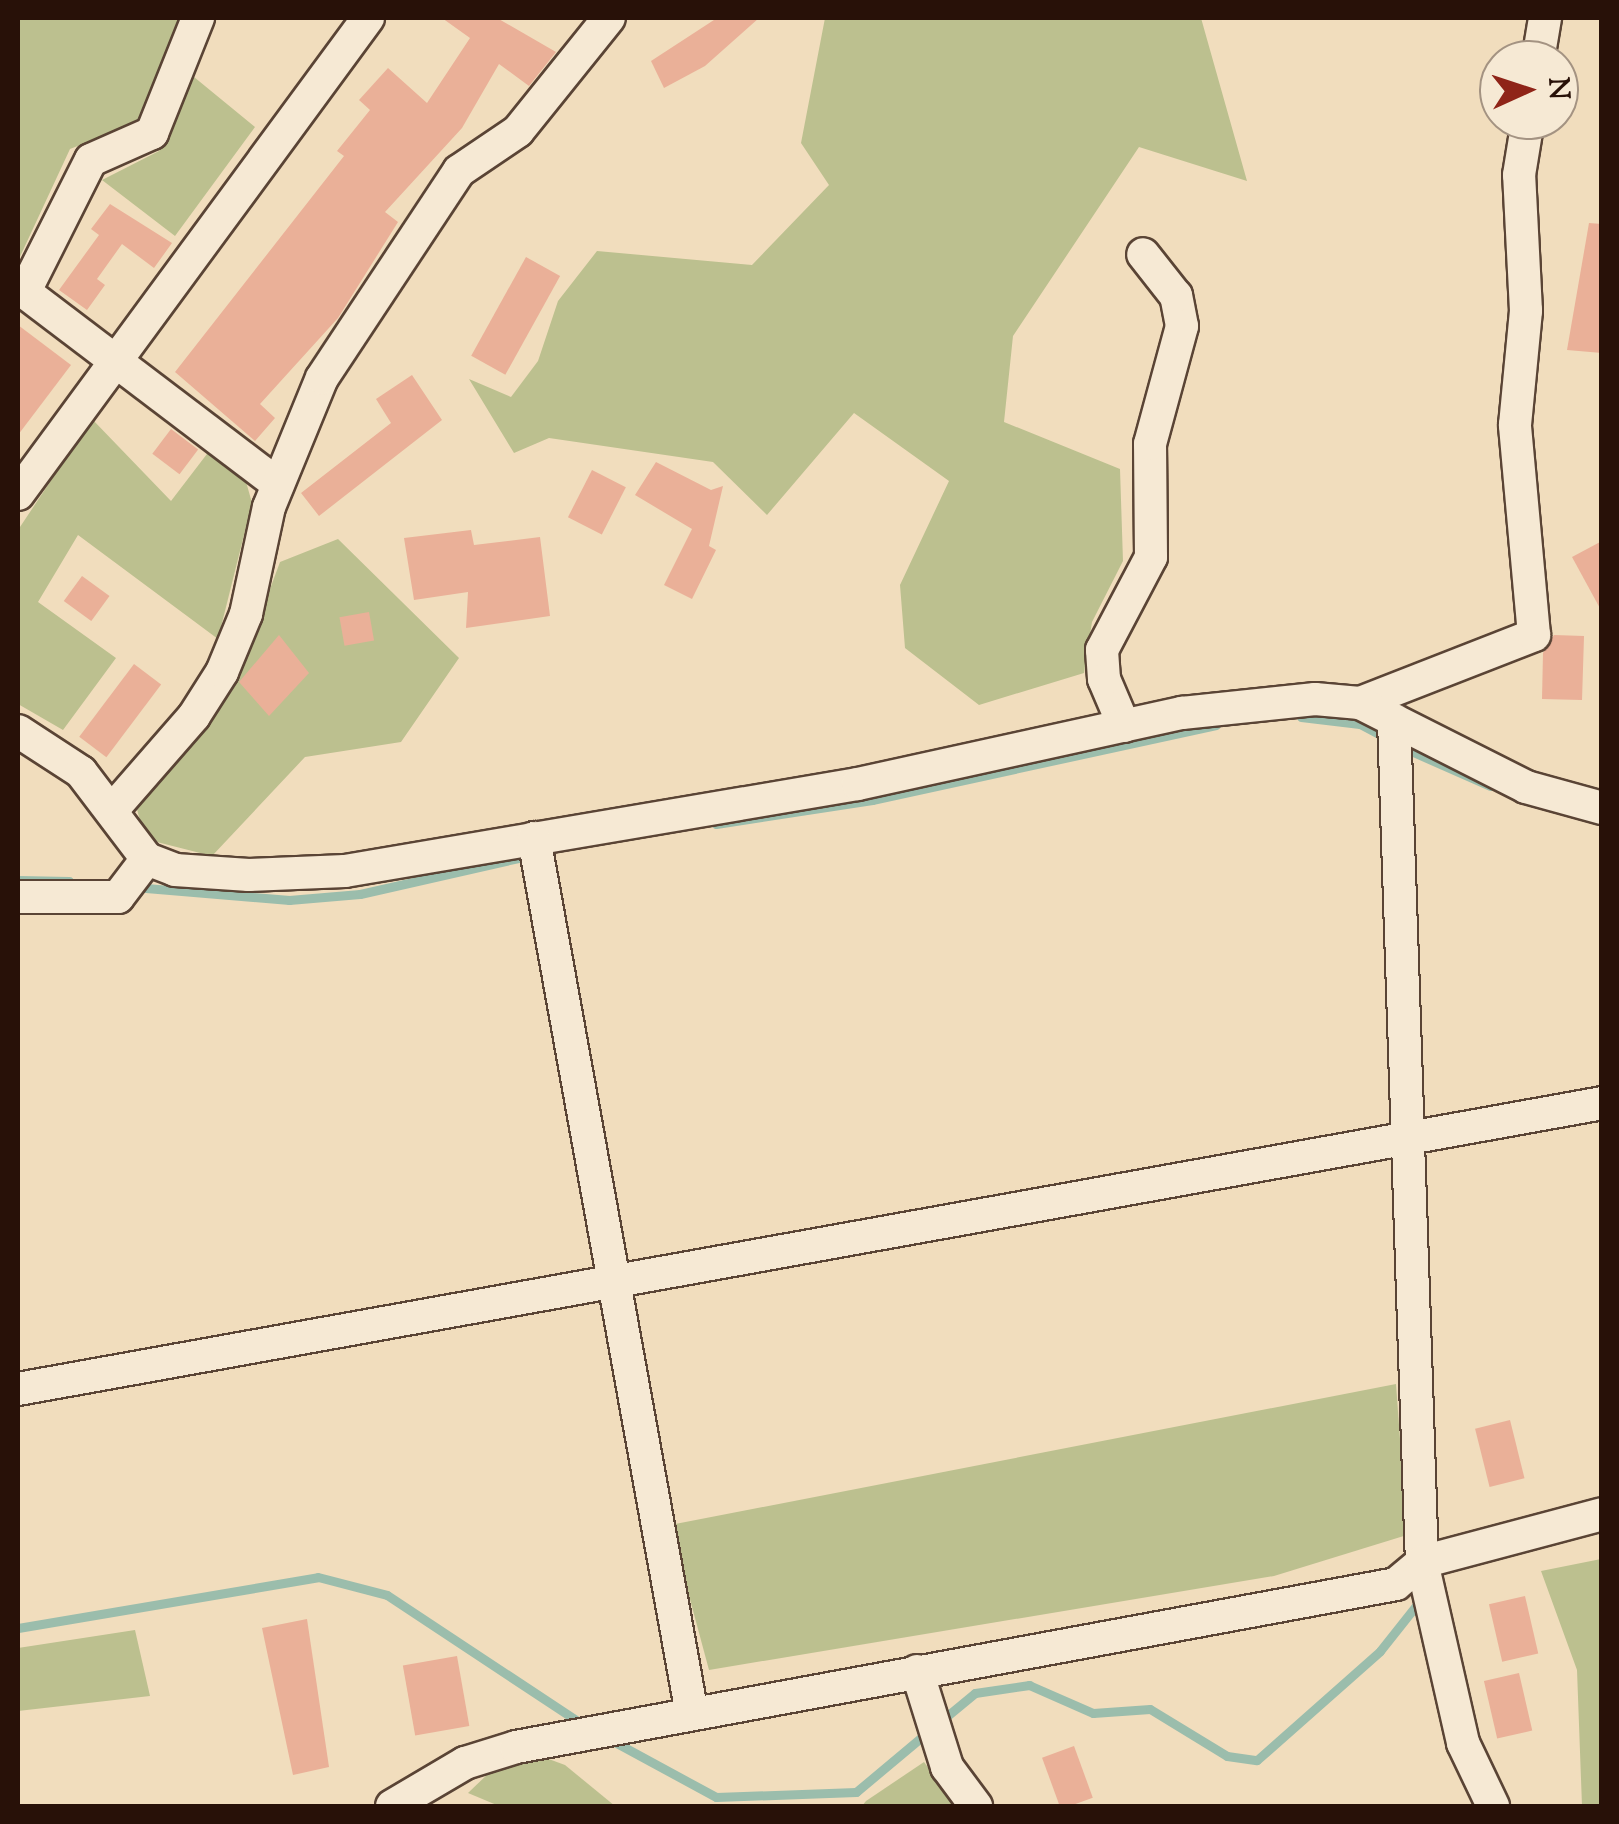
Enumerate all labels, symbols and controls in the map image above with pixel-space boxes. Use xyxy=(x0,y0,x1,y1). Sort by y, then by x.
north arrow xyxy=(1479,40,1579,140)
text: N xyxy=(1536,76,1578,101)

